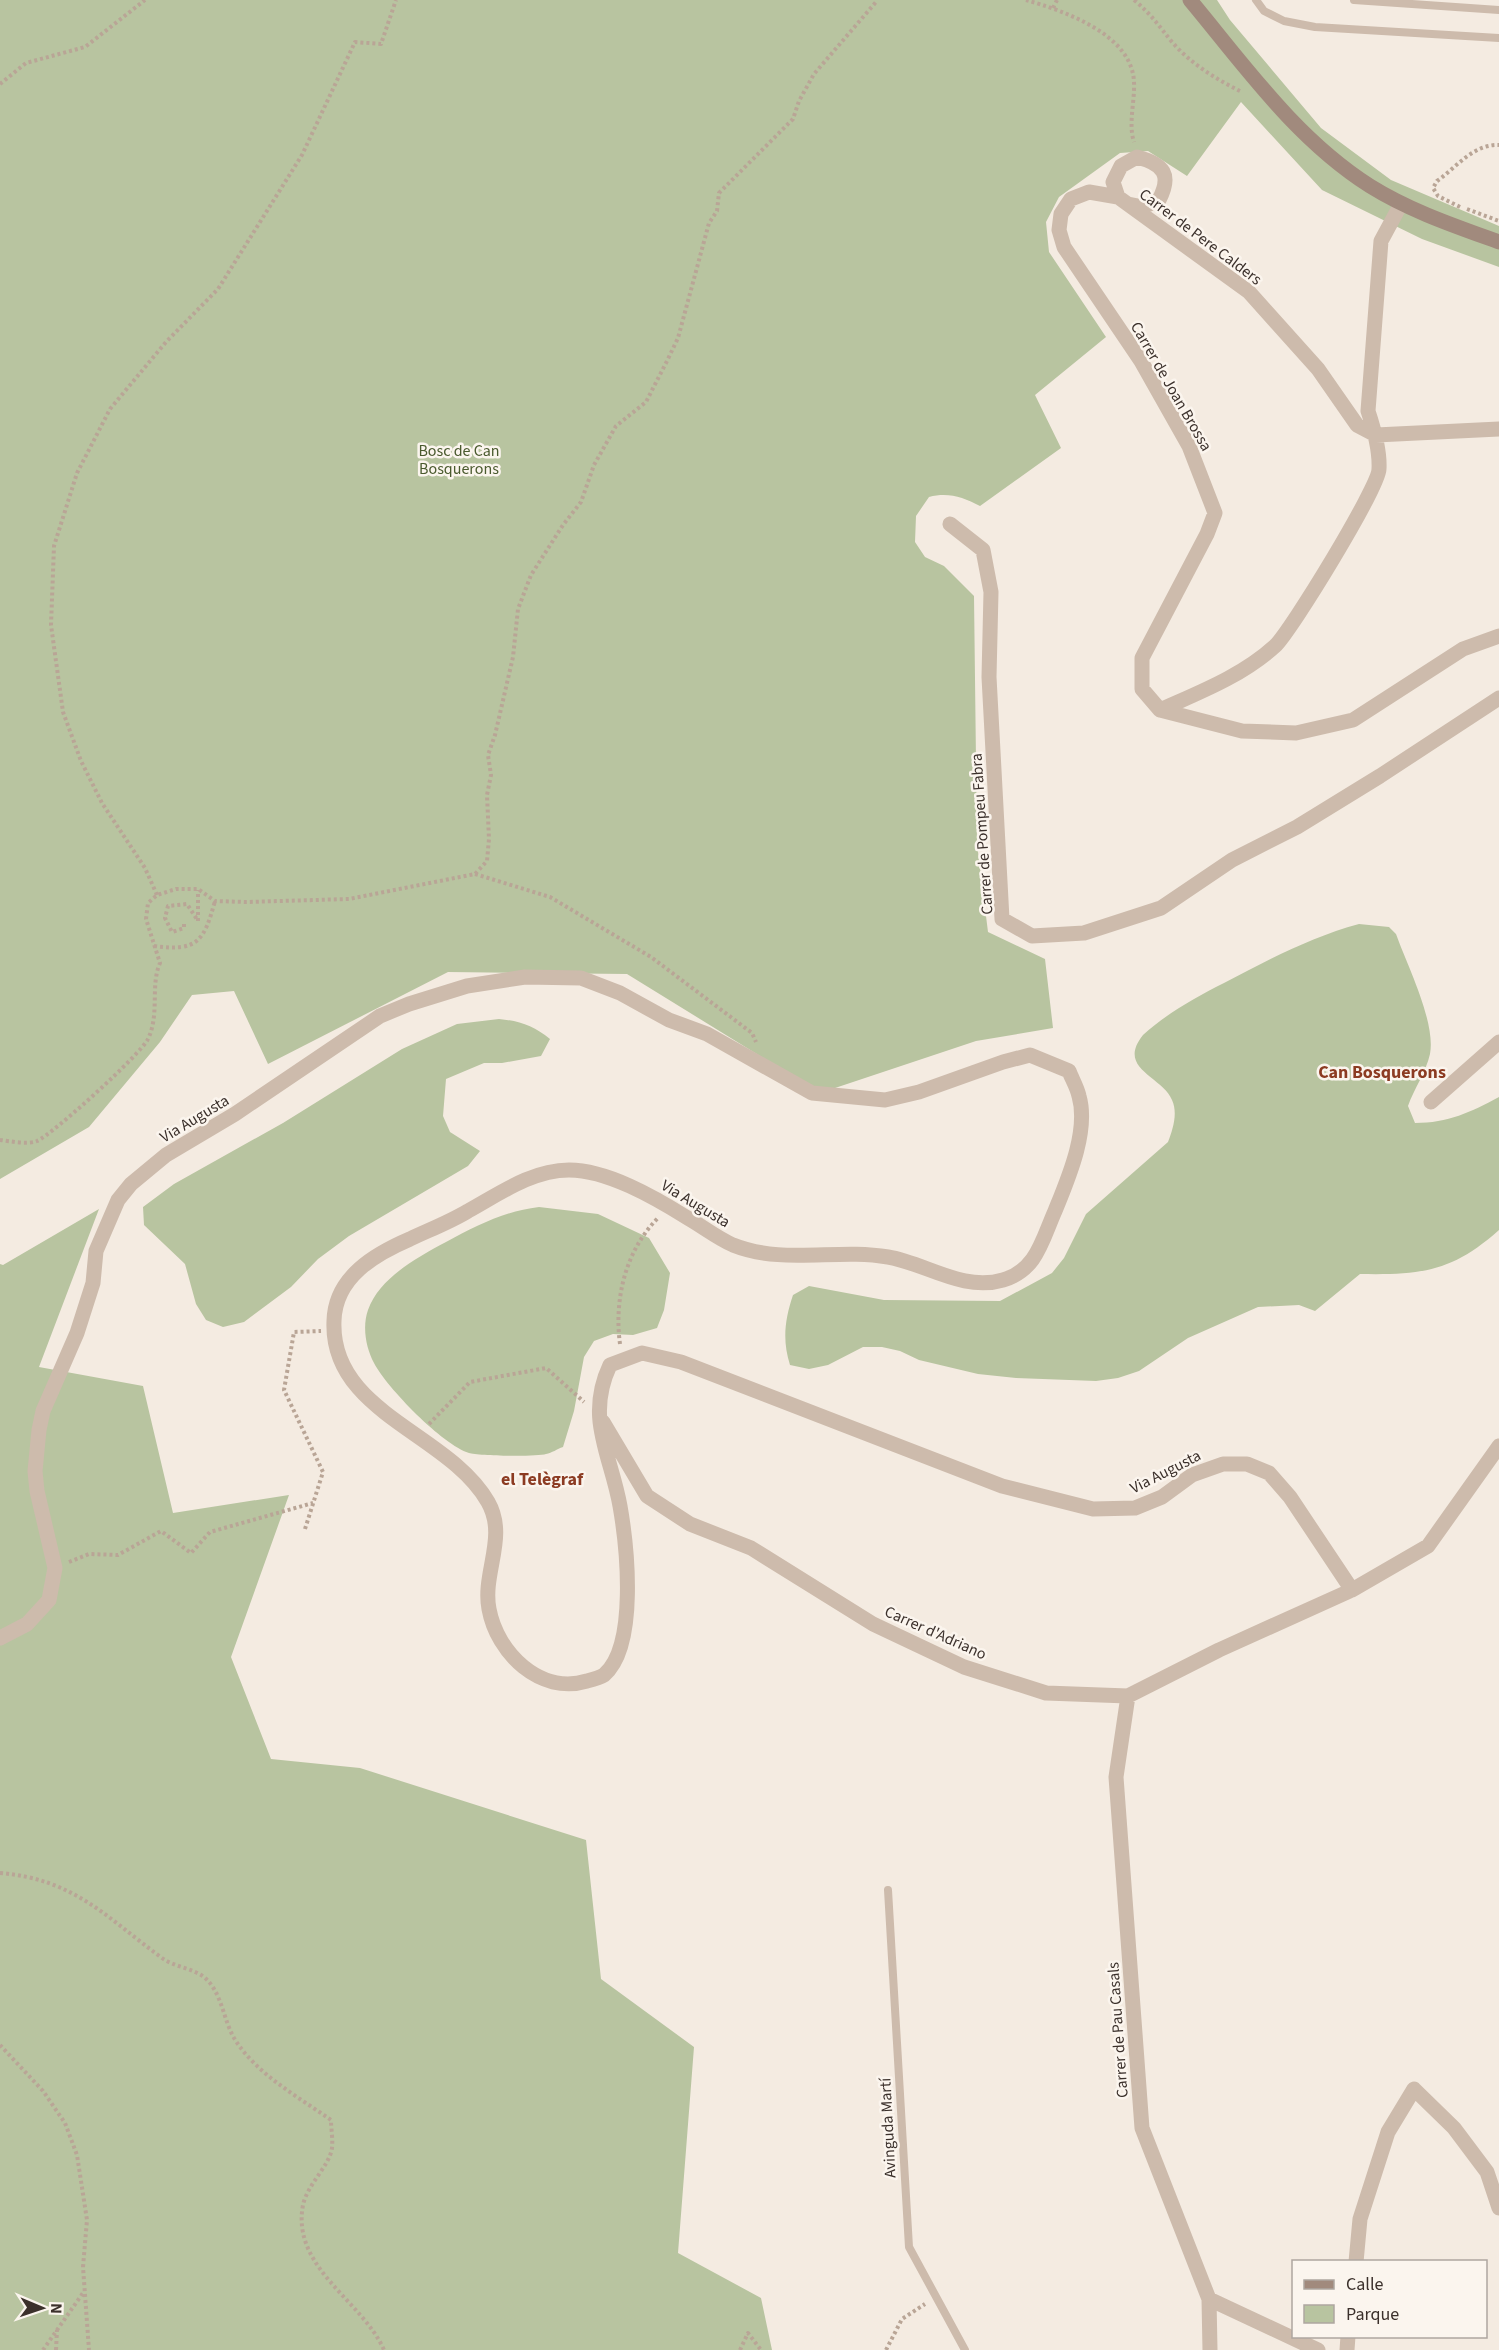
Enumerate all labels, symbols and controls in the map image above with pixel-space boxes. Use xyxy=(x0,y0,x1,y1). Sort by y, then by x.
street label: Carrer de Pere Calders xyxy=(1135,183,1266,290)
street label: Carrer de Joan Brossa xyxy=(1125,318,1217,455)
park label: Bosc de Can Bosquerons xyxy=(418,440,500,480)
street label: Carrer de Pompeu Fabra xyxy=(965,753,999,915)
district label: Can Bosquerons xyxy=(1318,1060,1446,1085)
street label: Via Augusta xyxy=(156,1090,233,1148)
street label: Via Augusta xyxy=(657,1175,734,1233)
street label: Via Augusta xyxy=(1126,1445,1205,1499)
district label: el Telègraf xyxy=(501,1467,584,1492)
street label: Carrer d'Adriano xyxy=(881,1601,990,1665)
street label: Carrer de Pau Casals xyxy=(1102,1961,1134,2099)
street label: Avinguda Martí xyxy=(874,2076,902,2179)
legend xyxy=(1292,2260,1487,2338)
text: Calle xyxy=(1346,2272,1384,2297)
north arrow xyxy=(12,2278,72,2338)
text: Parque xyxy=(1346,2302,1399,2327)
text: N xyxy=(45,2303,67,2314)

